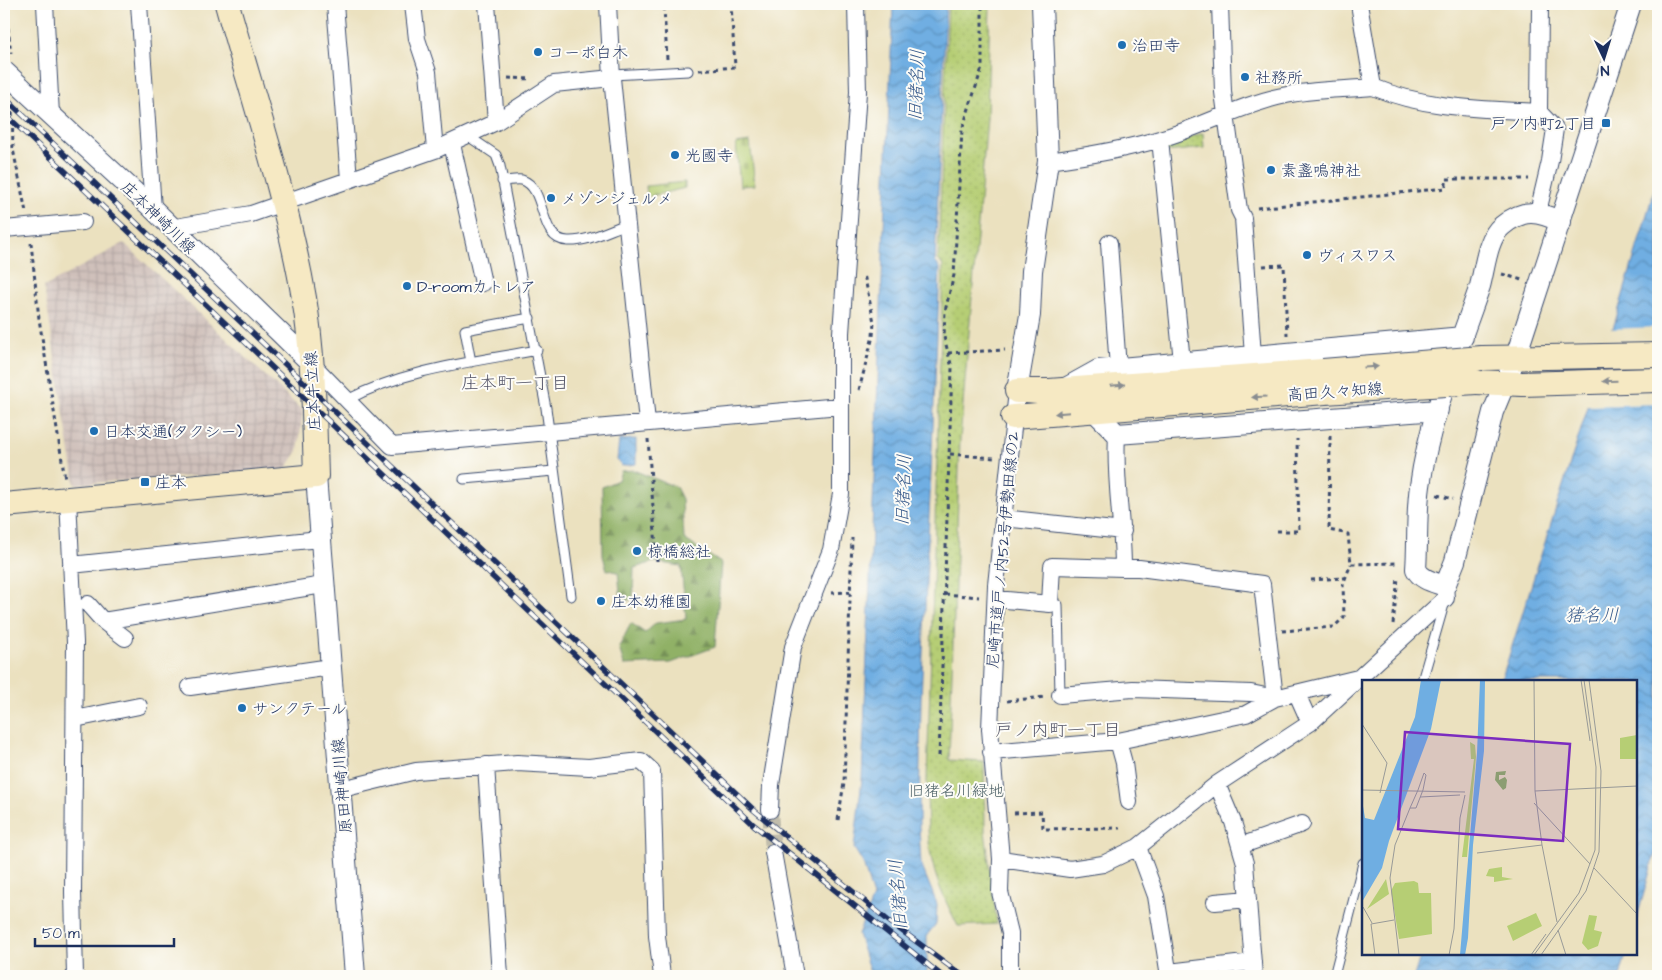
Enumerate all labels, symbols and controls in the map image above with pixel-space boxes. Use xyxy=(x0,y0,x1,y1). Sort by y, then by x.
north arrow xyxy=(1580,32,1630,82)
place label: 治田寺 xyxy=(1132,35,1180,57)
marker: 治田寺 xyxy=(1116,39,1128,51)
place label: コーポ白木 xyxy=(548,42,628,64)
marker: コーポ白木 xyxy=(532,46,544,58)
water label: 旧猪名川 xyxy=(903,49,930,121)
text: N xyxy=(1600,60,1610,80)
place label: 社務所 xyxy=(1255,67,1303,89)
marker: 社務所 xyxy=(1239,71,1251,83)
place label: 戸ノ内町2丁目 xyxy=(1491,113,1596,135)
marker: 戸ノ内町2丁目 xyxy=(1600,117,1612,129)
place label: 光國寺 xyxy=(685,145,733,167)
marker: 光國寺 xyxy=(669,149,681,161)
place label: 素盞鳴神社 xyxy=(1281,160,1361,182)
marker: 素盞鳴神社 xyxy=(1265,164,1277,176)
street label: 庄本神崎川線 xyxy=(116,176,200,259)
place label: メゾンジェルメ xyxy=(561,188,673,210)
marker: メゾンジェルメ xyxy=(545,192,557,204)
place label: ヴィスワス xyxy=(1317,245,1397,267)
marker: ヴィスワス xyxy=(1301,249,1313,261)
place label: D-roomカトレア xyxy=(417,276,536,298)
marker: D-roomカトレア xyxy=(401,280,413,292)
street label: 庄本牛立線 xyxy=(300,350,326,431)
one-way arrow xyxy=(1364,362,1380,370)
district label: 庄本町一丁目 xyxy=(461,371,569,396)
street label: 高田久々知線 xyxy=(1286,378,1384,406)
one-way arrow xyxy=(1601,378,1617,386)
one-way arrow xyxy=(1111,381,1127,389)
one-way arrow xyxy=(1250,393,1266,401)
one-way arrow xyxy=(1054,409,1070,417)
place label: 日本交通(タクシー) xyxy=(104,421,242,443)
marker: 日本交通(タクシー) xyxy=(88,425,100,437)
street label: 尼崎市道戸ノ内52号伊勢田線の2 xyxy=(982,431,1024,669)
water label: 旧猪名川 xyxy=(890,454,917,526)
place label: 庄本 xyxy=(155,472,187,494)
marker: 庄本 xyxy=(139,476,151,488)
place label: 椋橋総社 xyxy=(647,541,711,563)
marker: 椋橋総社 xyxy=(631,545,643,557)
place label: 庄本幼稚園 xyxy=(611,591,691,613)
marker: 庄本幼稚園 xyxy=(595,595,607,607)
water label: 猪名川 xyxy=(1565,603,1619,628)
inset map xyxy=(1362,680,1637,955)
place label: サンクテール xyxy=(252,698,347,720)
marker: サンクテール xyxy=(236,702,248,714)
district label: 戸ノ内町一丁目 xyxy=(995,718,1121,743)
street label: 原田神崎川線 xyxy=(327,737,357,835)
park label: 旧猪名川緑地 xyxy=(908,780,1004,802)
water label: 旧猪名川 xyxy=(883,858,914,932)
scale bar xyxy=(35,915,174,947)
text: 50 m xyxy=(42,923,80,944)

